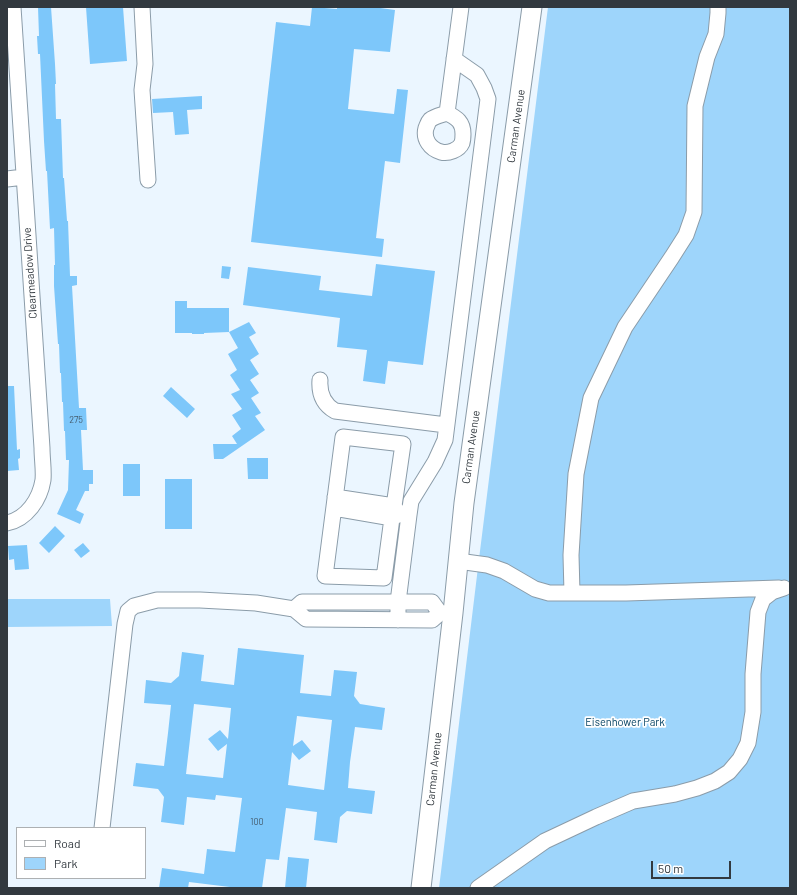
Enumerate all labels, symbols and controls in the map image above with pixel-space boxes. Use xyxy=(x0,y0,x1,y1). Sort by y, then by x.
street label: Carman Avenue xyxy=(504,88,528,164)
street label: Clearmeadow Drive xyxy=(20,227,40,319)
street label: Carman Avenue xyxy=(459,409,483,485)
house number: 275 xyxy=(69,415,83,425)
park label: Eisenhower Park xyxy=(585,715,665,729)
street label: Carman Avenue xyxy=(424,731,444,807)
house number: 100 xyxy=(250,817,264,827)
legend xyxy=(16,827,146,879)
text: Road xyxy=(54,836,81,850)
scale bar xyxy=(653,853,733,879)
text: Park xyxy=(54,856,78,870)
text: 50 m xyxy=(658,861,683,875)

